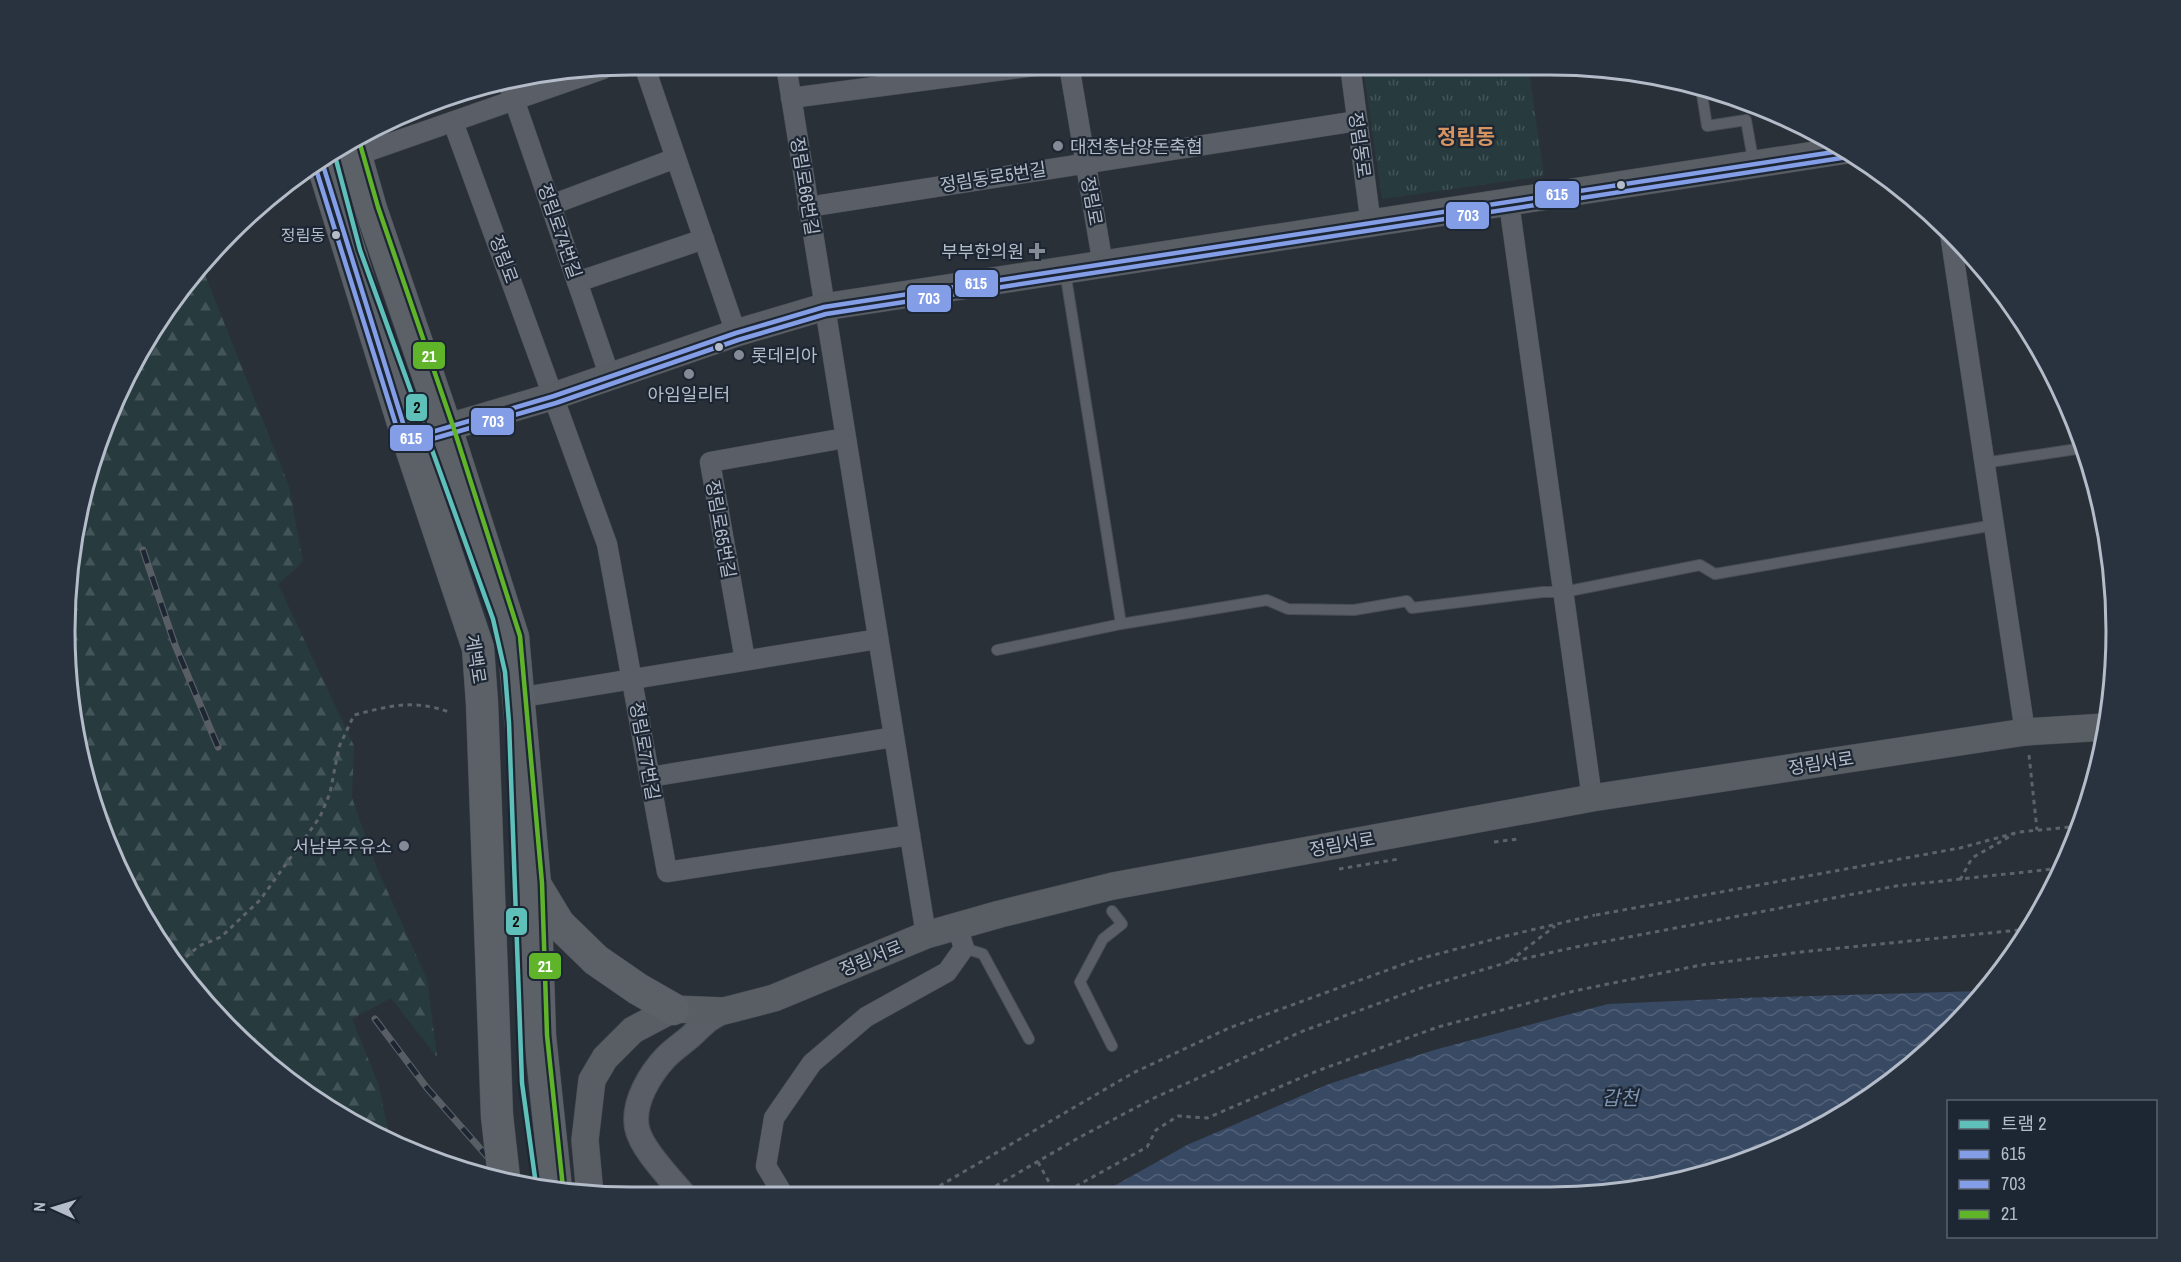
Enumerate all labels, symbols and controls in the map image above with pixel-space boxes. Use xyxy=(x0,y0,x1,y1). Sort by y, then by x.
street label: 정림동로 xyxy=(1343,110,1377,180)
district label: 정림동 xyxy=(1437,122,1495,151)
place label: 대전충남양돈축협 xyxy=(1070,134,1202,159)
street label: 정림로66번길 xyxy=(785,135,825,237)
marker: 대전충남양돈축협 xyxy=(1051,139,1065,153)
street label: 정림동로5번길 xyxy=(938,156,1048,198)
street label: 정림로 xyxy=(1075,174,1109,228)
unlabelled marker xyxy=(1615,179,1627,191)
street label: 정림로74번길 xyxy=(532,180,588,282)
line badge: 615 xyxy=(1534,180,1580,209)
text: 615 xyxy=(1546,183,1568,205)
line badge: 703 xyxy=(1445,201,1490,230)
text: 703 xyxy=(1457,204,1479,226)
place label: 정림동 xyxy=(281,224,325,246)
marker: 정림동 xyxy=(330,229,342,241)
street label: 정림로 xyxy=(484,231,524,287)
place label: 부부한의원 xyxy=(941,239,1024,264)
marker: 부부한의원 xyxy=(1028,242,1046,260)
line badge: 615 xyxy=(954,269,999,298)
text: 615 xyxy=(965,272,987,294)
line badge: 703 xyxy=(906,284,952,313)
text: 703 xyxy=(918,287,940,309)
line badge: 21 xyxy=(412,341,446,370)
unlabelled marker xyxy=(713,341,725,353)
place label: 롯데리아 xyxy=(751,343,818,368)
text: 21 xyxy=(422,345,437,367)
marker: 롯데리아 xyxy=(732,348,746,362)
marker: 아임일리터 xyxy=(682,367,696,381)
place label: 아임일리터 xyxy=(648,382,730,407)
line badge: 2 xyxy=(405,393,428,422)
text: 2 xyxy=(413,396,421,418)
line badge: 703 xyxy=(470,407,515,436)
text: 703 xyxy=(482,410,504,432)
line badge: 615 xyxy=(389,424,434,452)
text: 615 xyxy=(400,427,422,449)
street label: 정림로65번길 xyxy=(700,478,742,580)
street label: 계백로 xyxy=(460,633,492,685)
street label: 정림로77번길 xyxy=(624,700,666,802)
street label: 정림서로 xyxy=(1786,745,1856,781)
street label: 정림서로 xyxy=(1307,826,1377,862)
place label: 서남부주유소 xyxy=(293,834,392,859)
marker: 서남부주유소 xyxy=(397,839,411,853)
line badge: 2 xyxy=(505,907,528,936)
text: 2 xyxy=(512,910,520,932)
street label: 정림서로 xyxy=(836,934,906,982)
line badge: 21 xyxy=(528,952,562,980)
text: 21 xyxy=(538,955,553,977)
water label: 갑천 xyxy=(1602,1084,1641,1111)
legend xyxy=(1947,1100,2157,1238)
text: 트램 2 xyxy=(2001,1111,2046,1136)
text: 615 xyxy=(2001,1141,2026,1166)
text: 703 xyxy=(2001,1171,2026,1196)
north arrow xyxy=(24,1178,84,1238)
text: N xyxy=(28,1201,50,1212)
text: 21 xyxy=(2001,1201,2018,1226)

